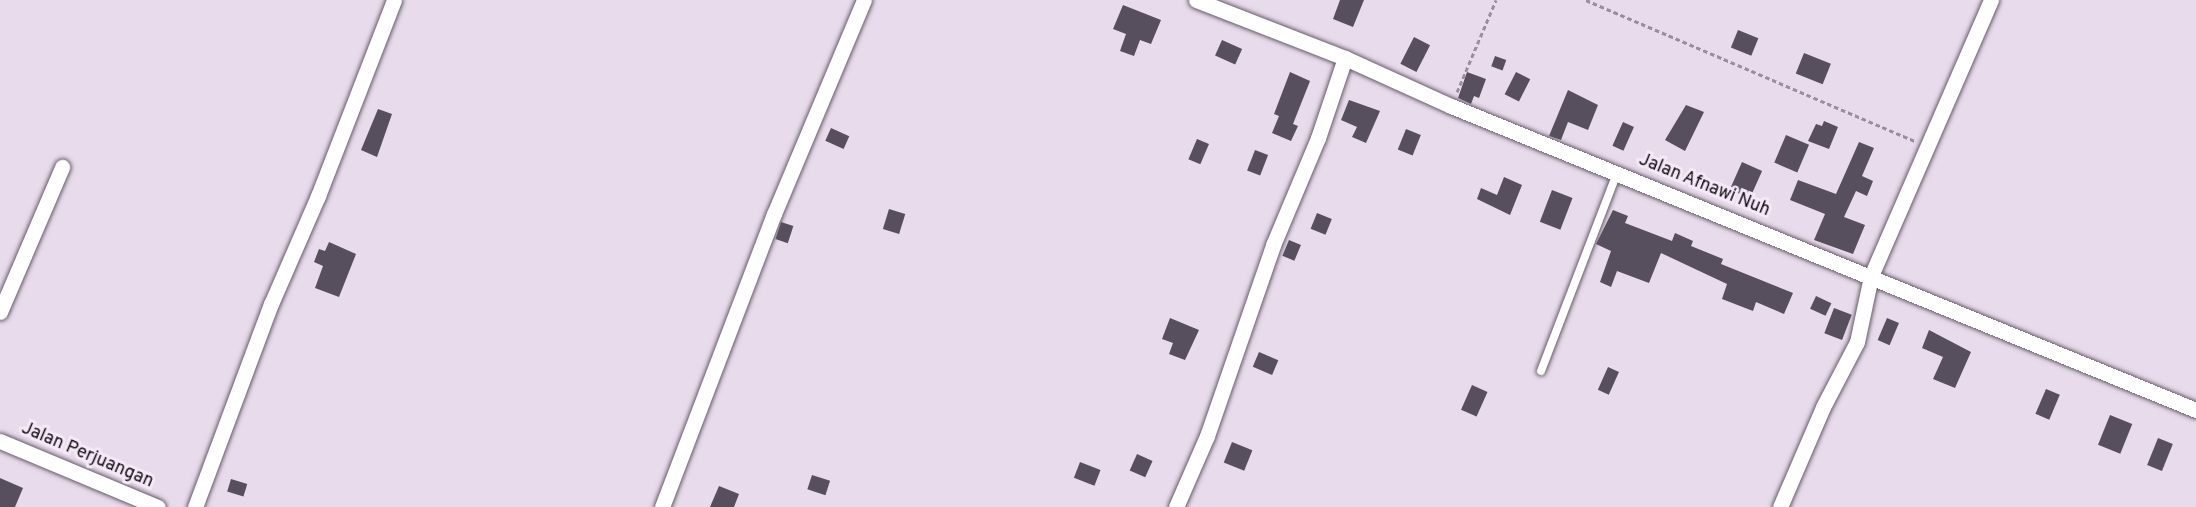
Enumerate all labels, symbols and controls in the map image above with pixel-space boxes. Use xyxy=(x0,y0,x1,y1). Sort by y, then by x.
street label: Jalan Afnawi Nuh xyxy=(1635,150,1773,222)
street label: Jalan Perjuangan xyxy=(18,418,156,494)

